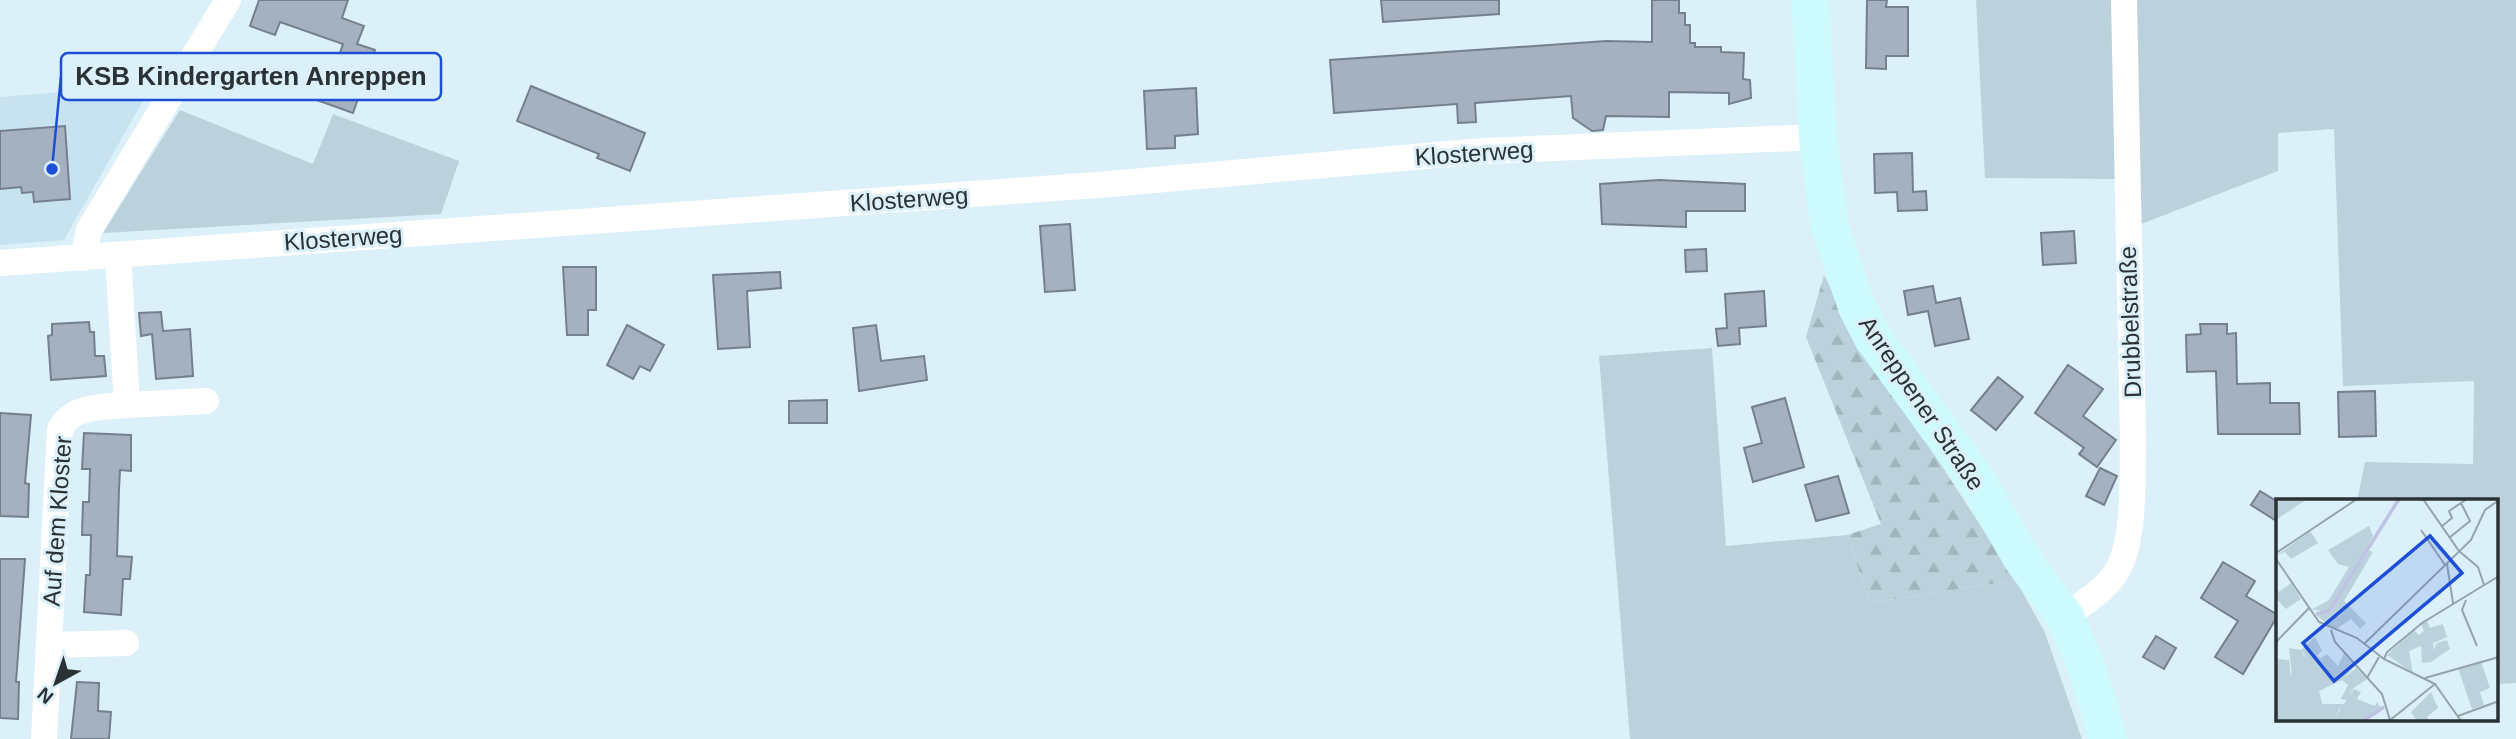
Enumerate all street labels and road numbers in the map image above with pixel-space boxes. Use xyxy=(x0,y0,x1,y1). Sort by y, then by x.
street label: Klosterweg xyxy=(1414,135,1534,171)
street label: Klosterweg xyxy=(849,181,969,217)
street label: Klosterweg xyxy=(283,220,403,256)
street label: Drubbelstraße xyxy=(2114,246,2146,398)
street label: Anreppener Straße xyxy=(1854,311,1990,495)
street label: Auf dem Kloster xyxy=(38,435,76,607)

